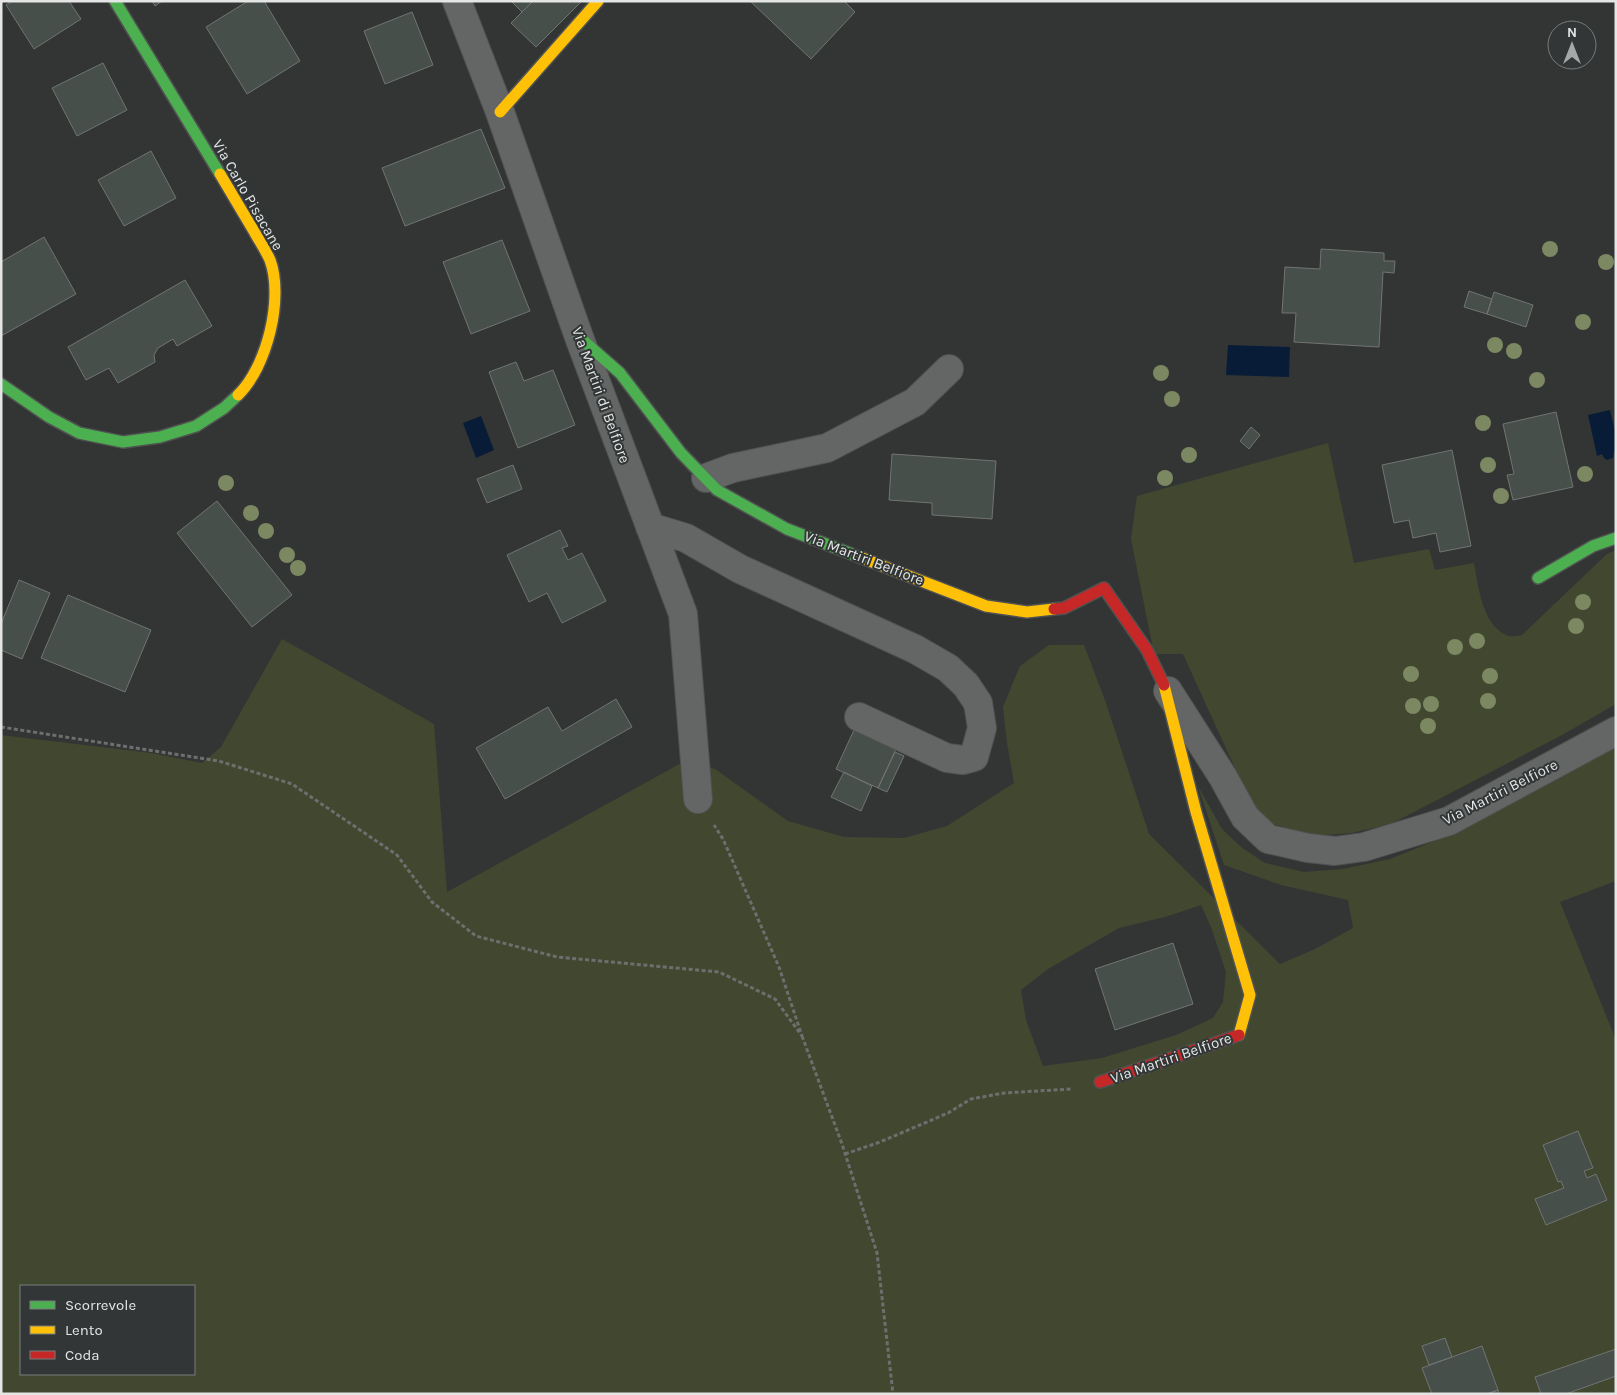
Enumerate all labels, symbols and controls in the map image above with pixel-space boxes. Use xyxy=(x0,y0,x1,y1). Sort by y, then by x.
north arrow xyxy=(1547,20,1597,70)
text: N xyxy=(1567,24,1577,41)
street label: Via Carlo Pisacane xyxy=(209,136,287,254)
street label: Via Martiri di Belfiore xyxy=(568,324,634,466)
street label: Via Martiri Belfiore xyxy=(802,527,926,589)
street label: Via Martiri Belfiore xyxy=(1439,755,1561,829)
street label: Via Martiri Belfiore xyxy=(1108,1029,1234,1087)
legend xyxy=(20,1285,195,1375)
text: Scorrevole xyxy=(65,1296,136,1314)
text: Lento xyxy=(65,1321,103,1339)
text: Coda xyxy=(65,1346,100,1364)

